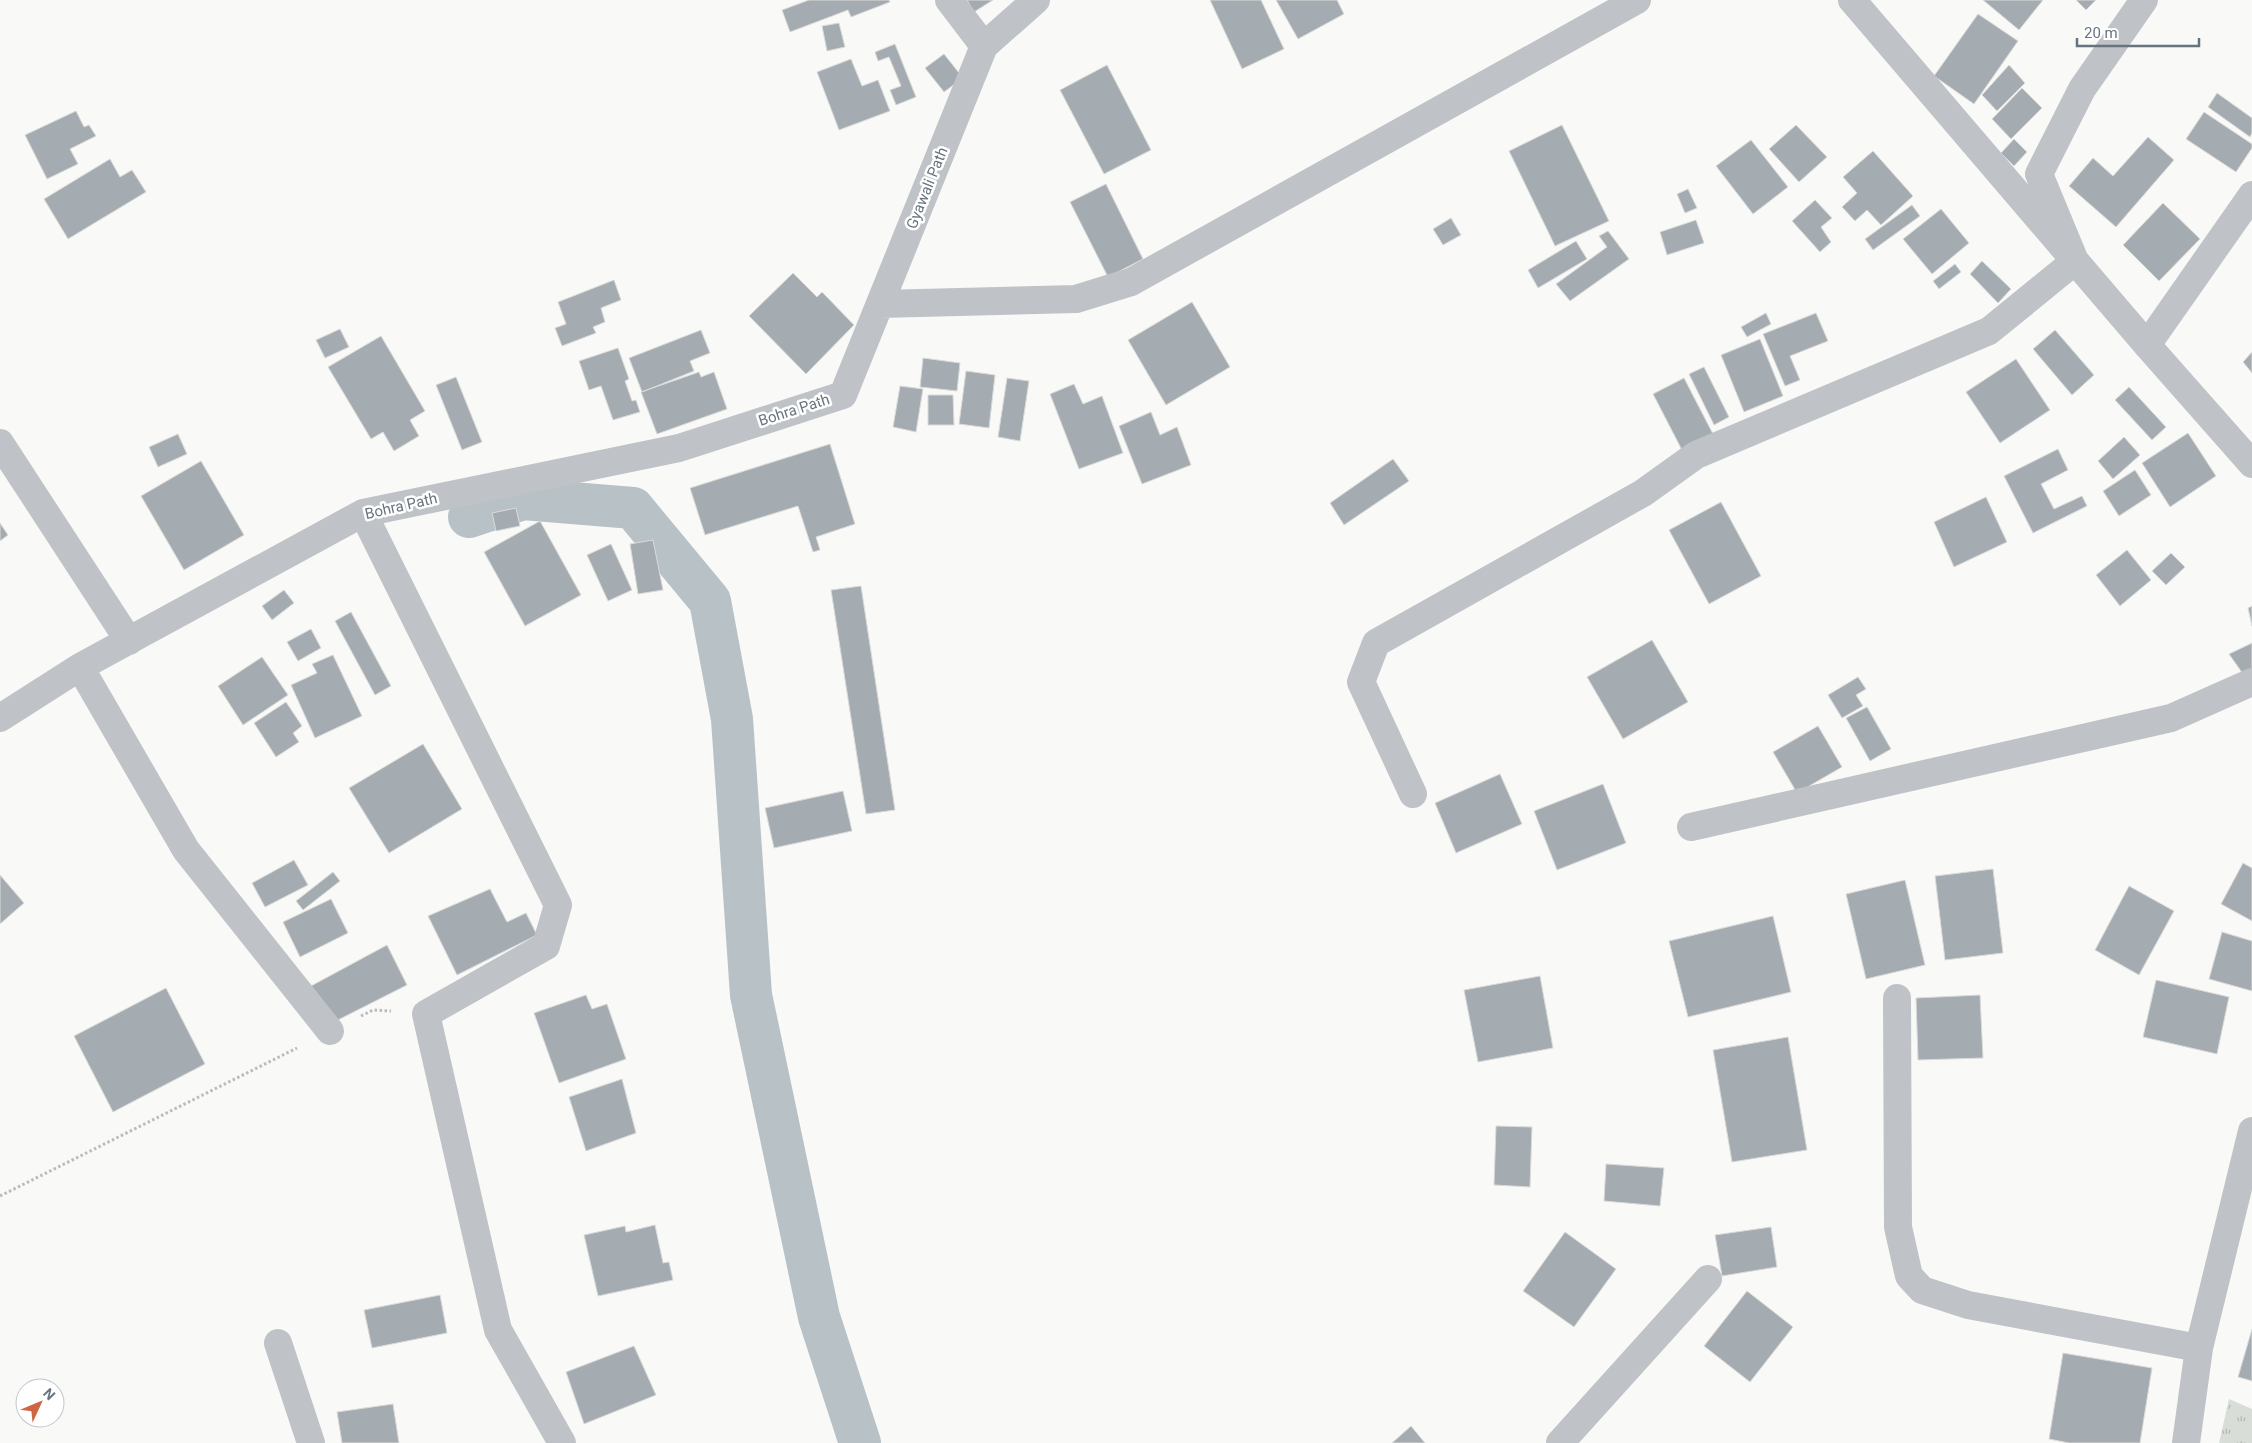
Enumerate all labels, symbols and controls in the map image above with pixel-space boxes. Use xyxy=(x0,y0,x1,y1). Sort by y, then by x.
scale bar xyxy=(2077,15,2200,47)
text: 20 m xyxy=(2084,24,2118,42)
street label: Gyawali Path xyxy=(902,145,952,231)
street label: Bohra Path xyxy=(756,390,832,430)
street label: Bohra Path xyxy=(363,489,439,523)
north arrow xyxy=(15,1378,65,1428)
text: N xyxy=(40,1385,59,1403)

